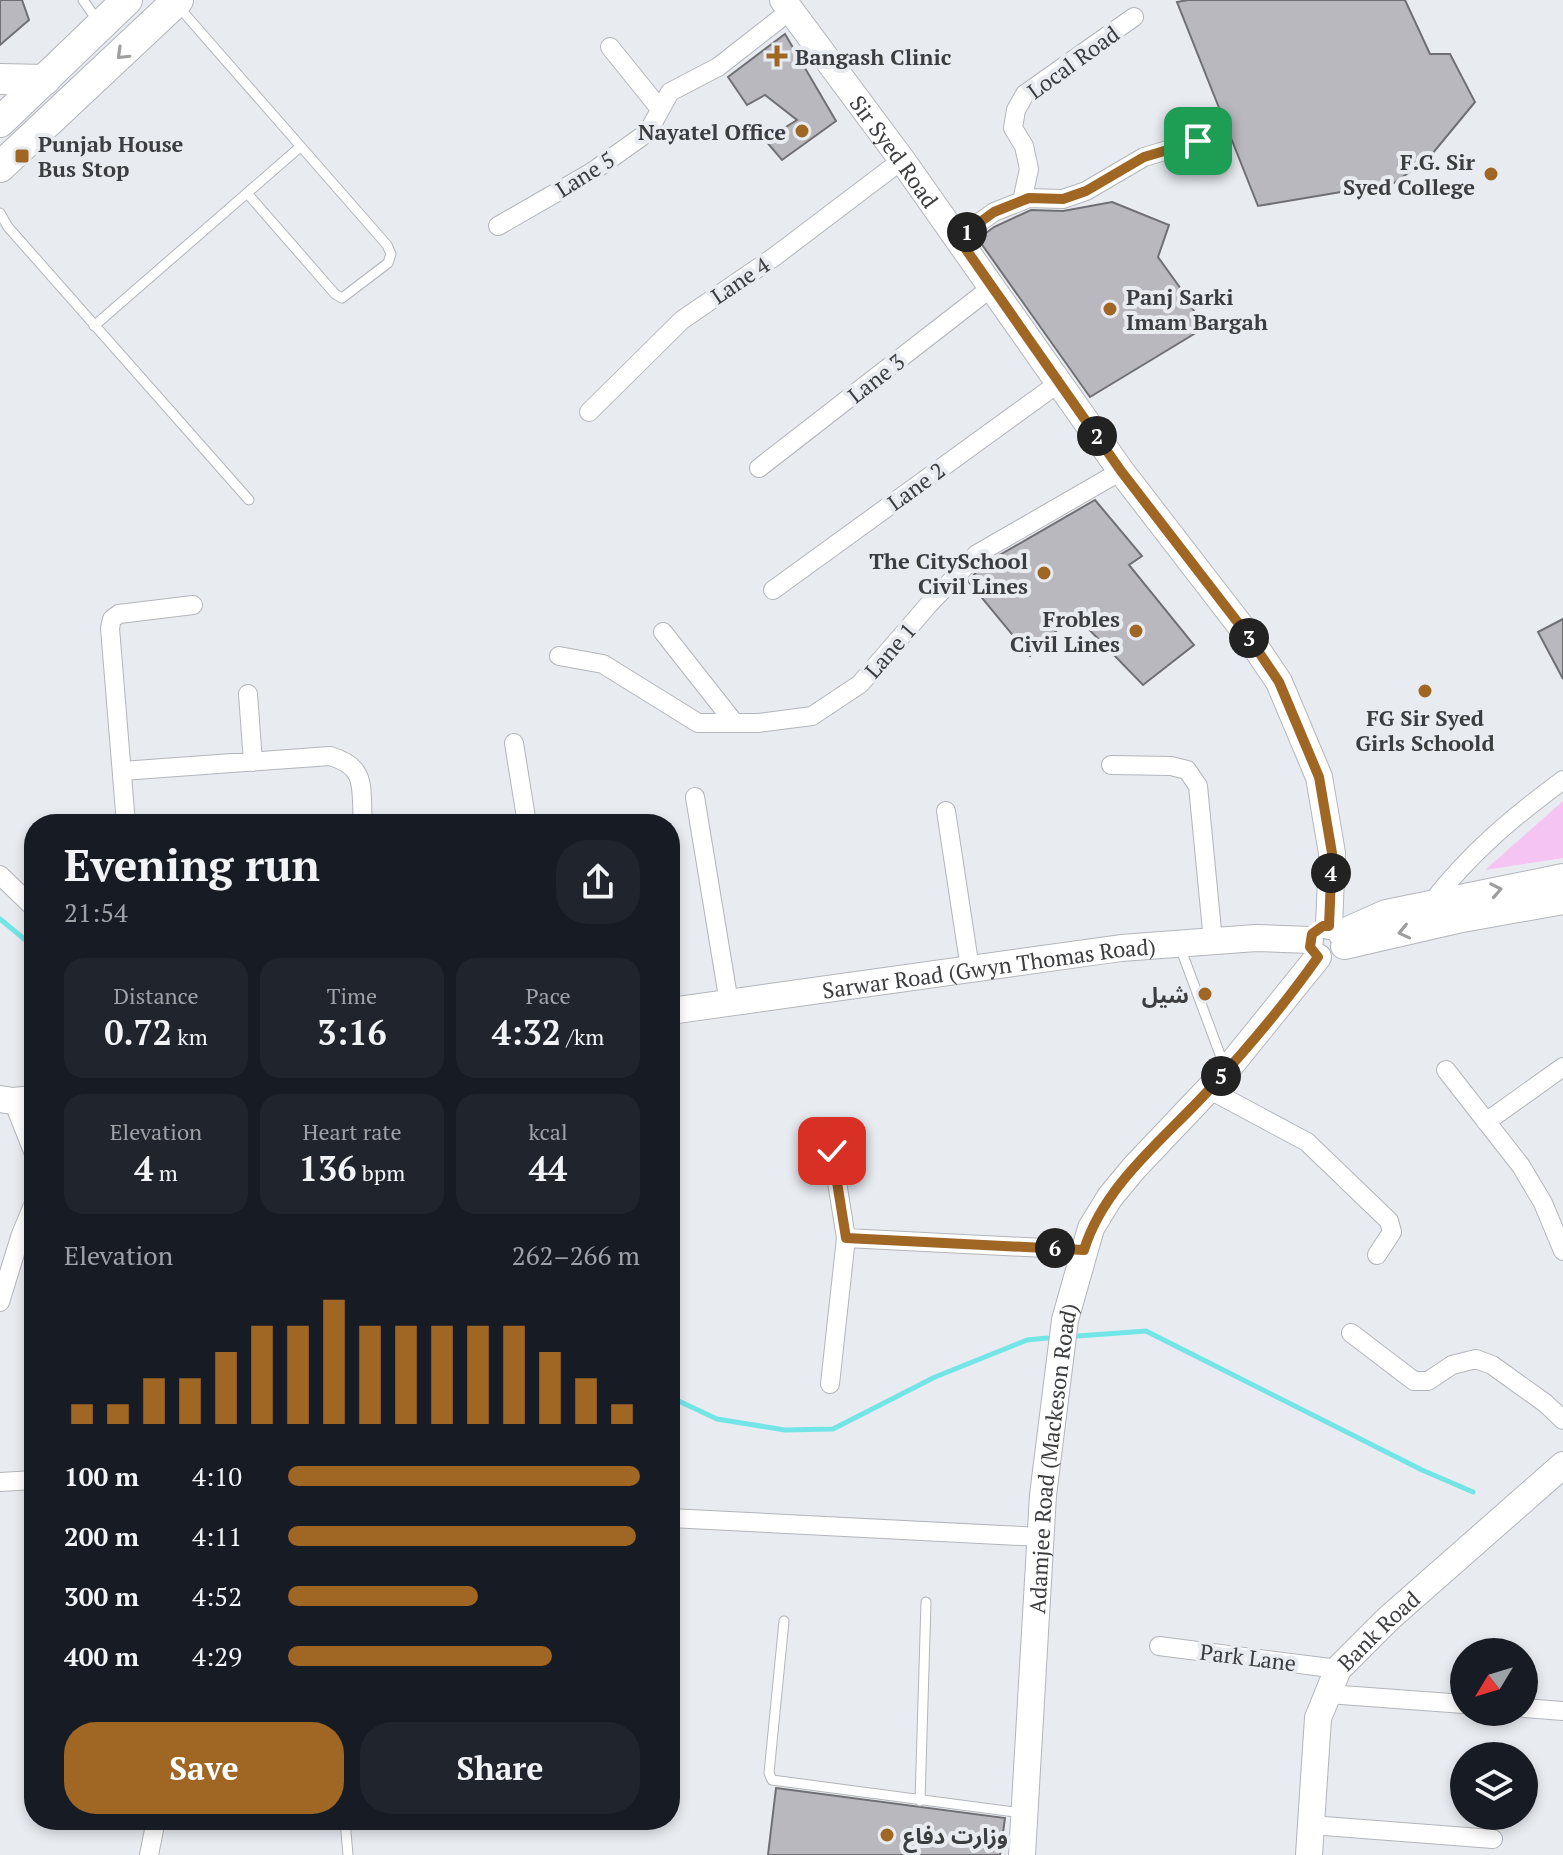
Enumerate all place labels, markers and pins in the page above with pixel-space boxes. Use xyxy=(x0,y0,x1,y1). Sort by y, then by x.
place label: Bangash Clinic xyxy=(795,42,952,71)
marker: Bangash Clinic xyxy=(766,45,788,67)
pin xyxy=(1164,107,1232,175)
place label: Nayatel Office xyxy=(638,117,786,146)
marker: Nayatel Office xyxy=(793,122,811,140)
place label: Punjab House Bus Stop xyxy=(38,129,184,183)
marker: Punjab House Bus Stop xyxy=(13,147,31,165)
place label: F.G. Sir Syed College xyxy=(1343,147,1476,201)
marker: F.G. Sir Syed College xyxy=(1482,165,1500,183)
pin: 1 xyxy=(947,212,987,252)
place label: Panj Sarki Imam Bargah xyxy=(1126,282,1268,336)
marker: Panj Sarki Imam Bargah xyxy=(1101,300,1119,318)
pin: 2 xyxy=(1077,416,1117,456)
place label: The CitySchool Civil Lines xyxy=(869,546,1028,600)
marker: The CitySchool Civil Lines xyxy=(1035,564,1053,582)
place label: Frobles Civil Lines xyxy=(1010,604,1120,658)
pin: 3 xyxy=(1229,618,1269,658)
marker: Frobles Civil Lines xyxy=(1127,622,1145,640)
marker: FG Sir Syed Girls Schoold xyxy=(1416,682,1434,700)
place label: FG Sir Syed Girls Schoold xyxy=(1355,703,1495,757)
pin: 4 xyxy=(1311,853,1351,893)
place label: شیل xyxy=(1142,980,1189,1009)
marker: شیل xyxy=(1196,985,1214,1003)
pin: 5 xyxy=(1201,1056,1241,1096)
pin xyxy=(798,1117,866,1185)
pin: 6 xyxy=(1035,1228,1075,1268)
place label: وزارت دفاع xyxy=(903,1821,1008,1853)
marker: وزارت دفاع xyxy=(878,1826,896,1844)

